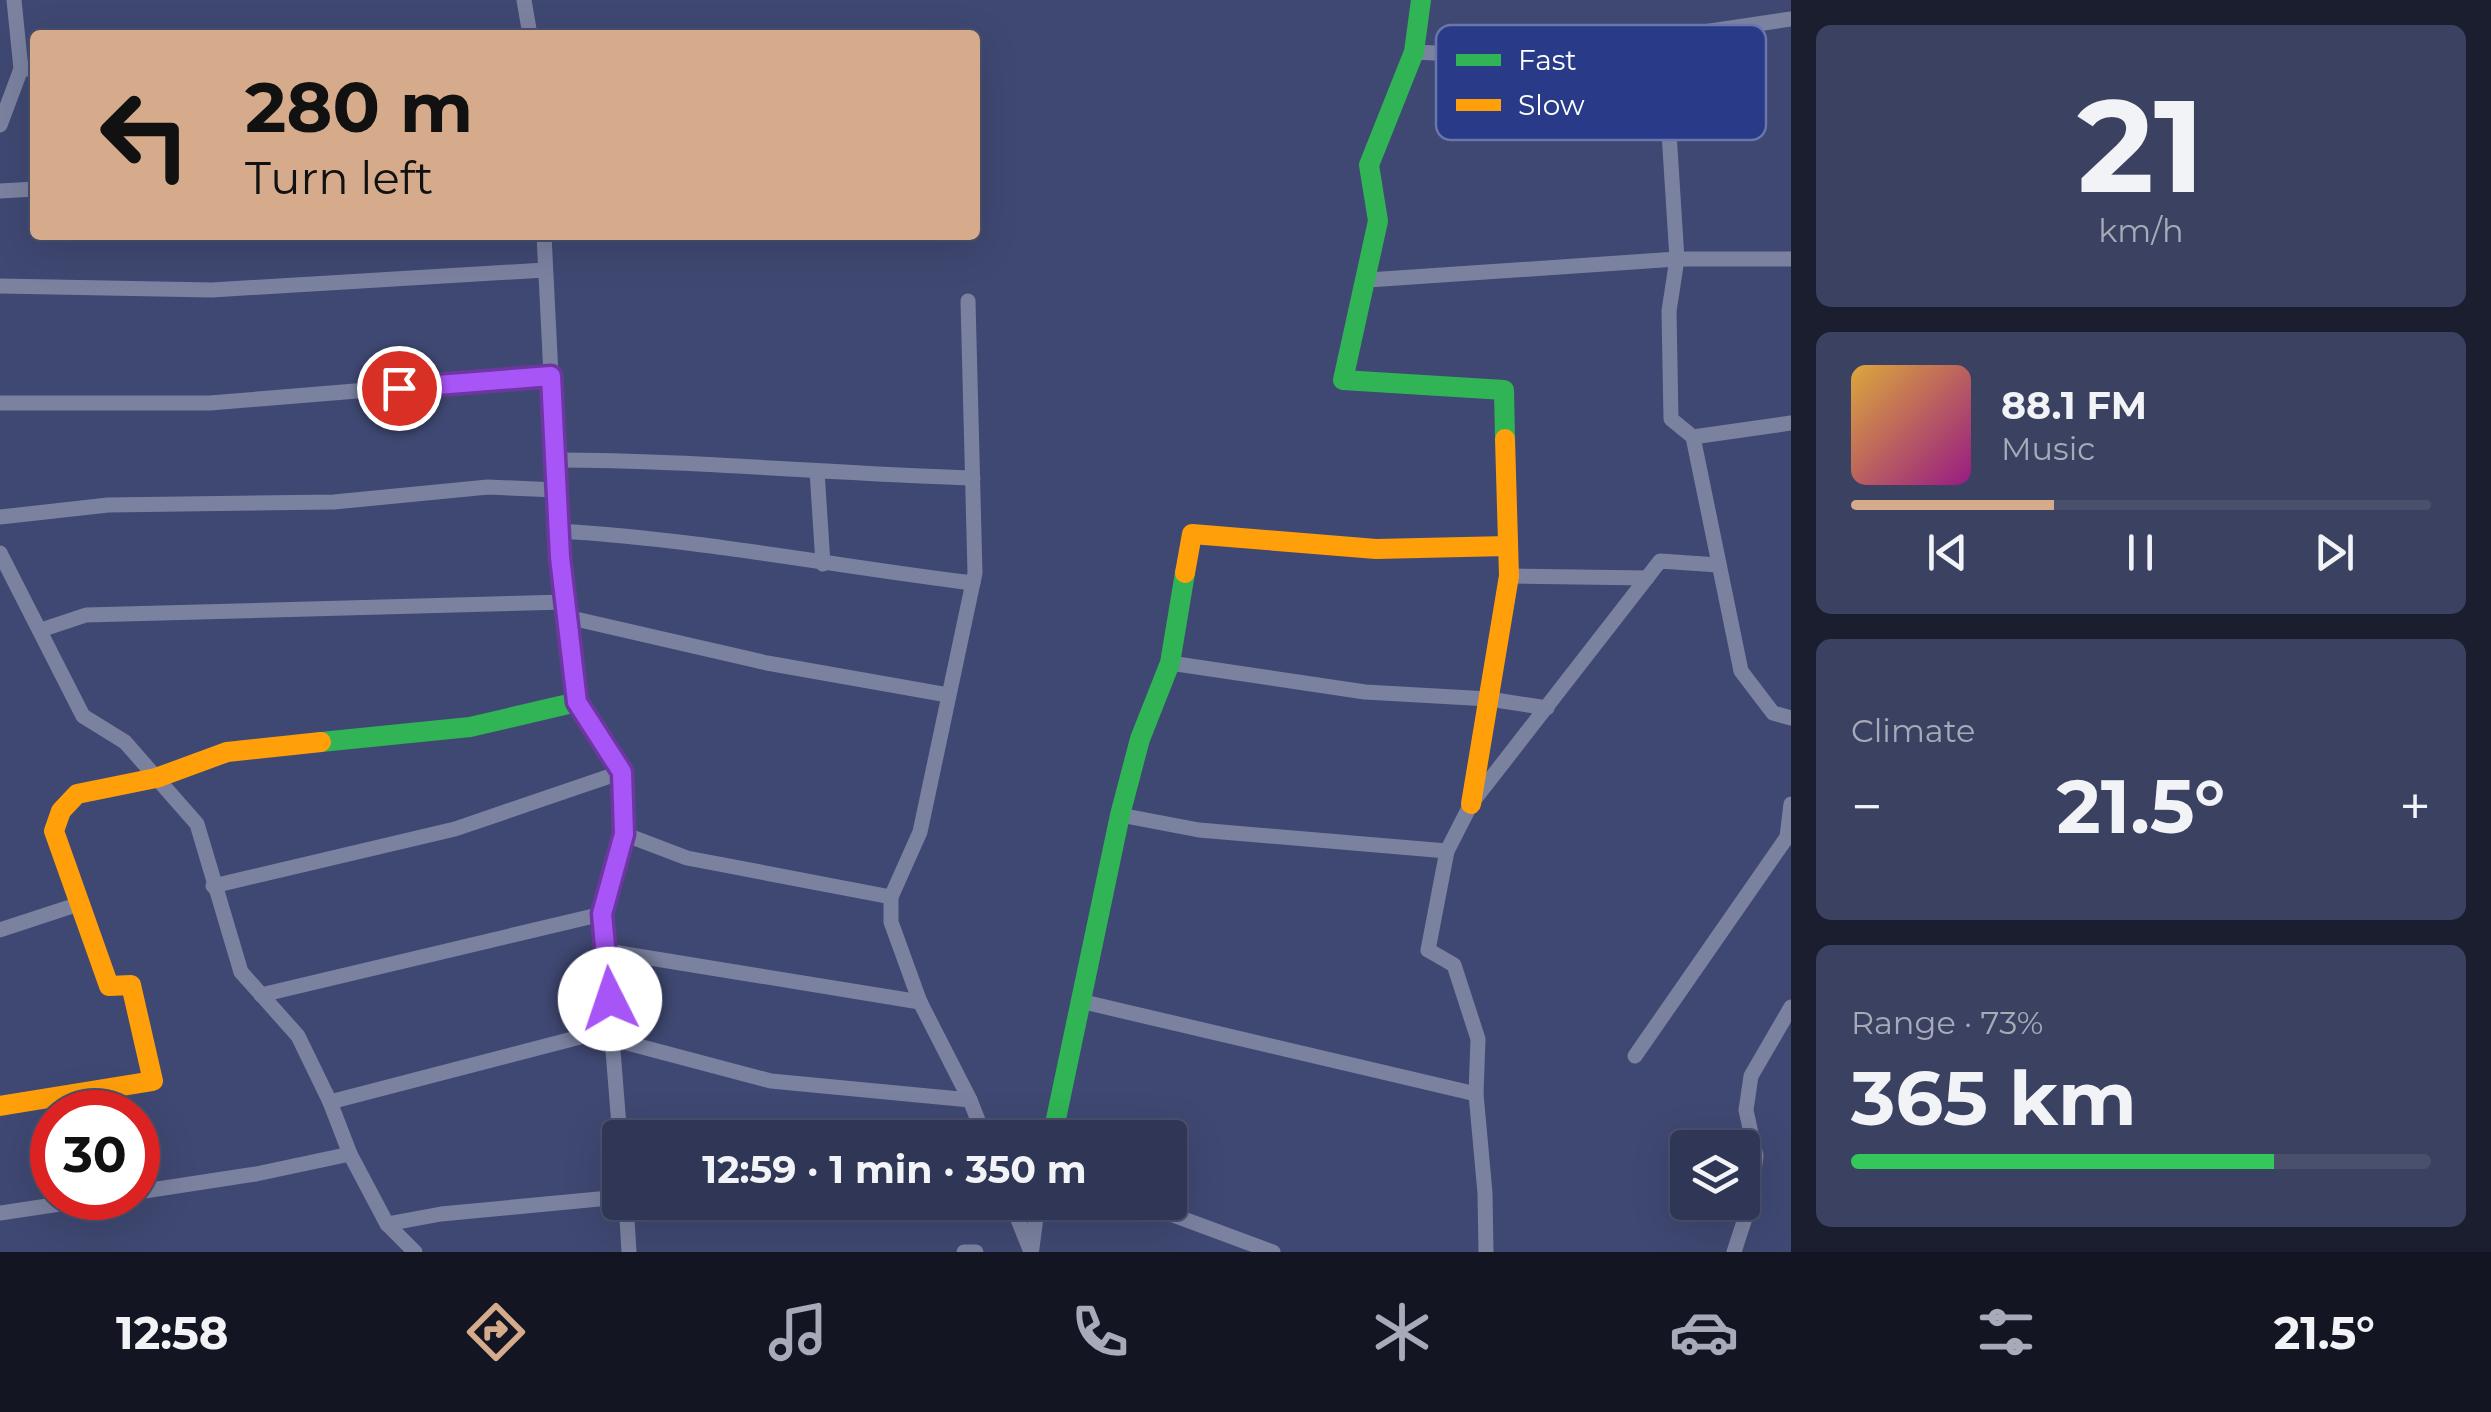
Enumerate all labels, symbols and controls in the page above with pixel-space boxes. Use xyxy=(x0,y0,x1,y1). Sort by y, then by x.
legend xyxy=(1436,25,1766,140)
text: Fast xyxy=(1518,43,1577,77)
text: 280 m xyxy=(245,64,473,150)
text: 21 xyxy=(2077,66,2205,225)
icon: left xyxy=(80,70,210,200)
text: Slow xyxy=(1518,88,1585,122)
text: Turn left xyxy=(245,150,433,205)
text: km/h xyxy=(2098,211,2184,250)
pin xyxy=(357,346,442,431)
icon: arrive xyxy=(372,361,427,416)
text: 88.1 FM xyxy=(2001,382,2147,429)
text: Music xyxy=(2001,429,2095,468)
icon: previous xyxy=(1920,525,1975,580)
icon: pause xyxy=(2113,525,2168,580)
icon: next xyxy=(2307,525,2362,580)
text: Climate xyxy=(1851,711,1975,750)
text: 21.5° xyxy=(2057,760,2225,852)
text: − xyxy=(1851,773,1883,840)
text: + xyxy=(2399,773,2431,840)
position arrow xyxy=(558,947,662,1051)
text: Range · 73% xyxy=(1851,1003,2043,1042)
text: 365 km xyxy=(1851,1052,2137,1144)
speed limit sign: 30 xyxy=(30,1090,160,1220)
map controls xyxy=(1670,1130,1760,1220)
button: layers xyxy=(1670,1130,1760,1220)
text: 12:59 · 1 min · 350 m xyxy=(702,1146,1087,1193)
icon: directions xyxy=(461,1297,531,1367)
icon: music xyxy=(763,1297,833,1367)
icon: phone xyxy=(1065,1297,1135,1367)
icon: climate xyxy=(1367,1297,1437,1367)
icon: car xyxy=(1669,1297,1739,1367)
icon: filters xyxy=(1971,1297,2041,1367)
text: 12:58 xyxy=(116,1305,229,1360)
text: 21.5° xyxy=(2274,1305,2375,1360)

